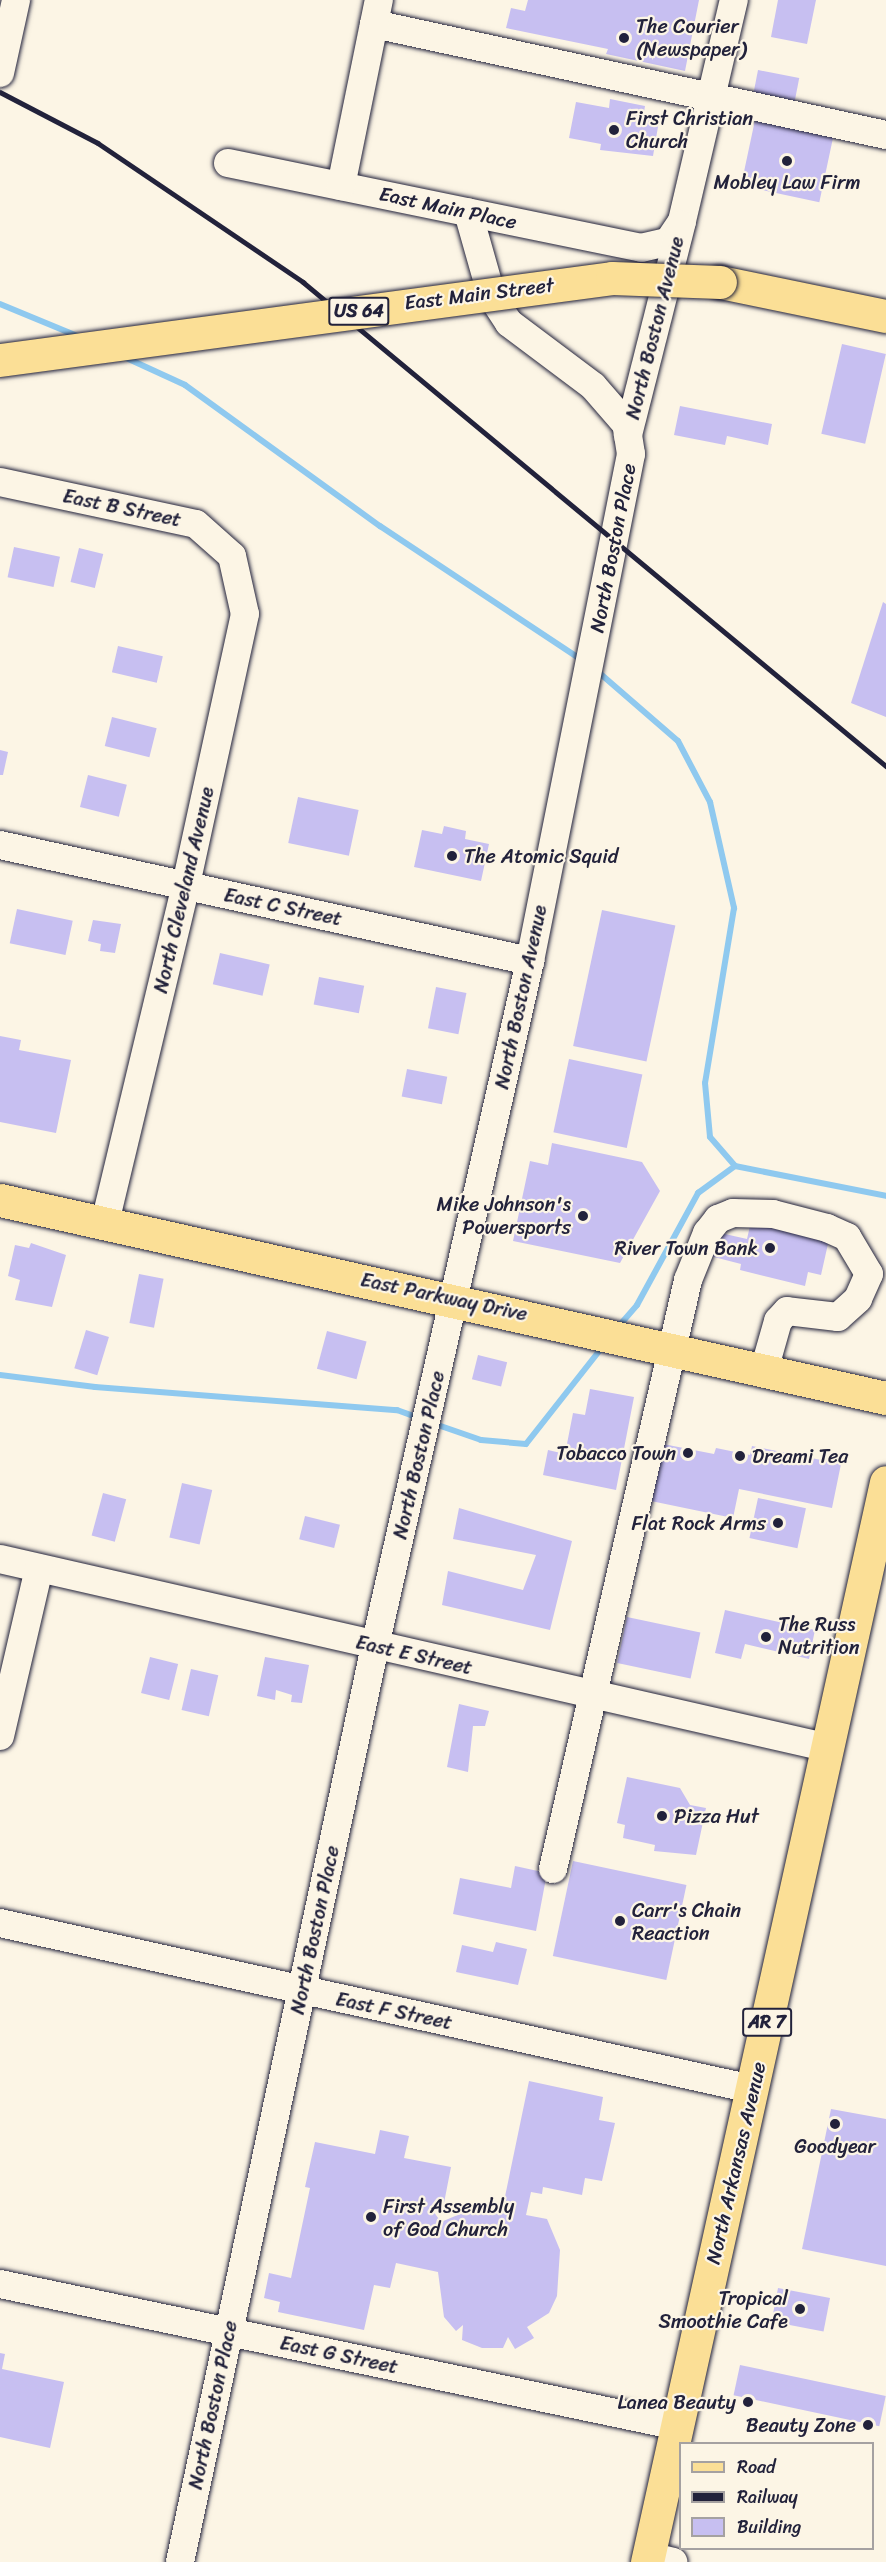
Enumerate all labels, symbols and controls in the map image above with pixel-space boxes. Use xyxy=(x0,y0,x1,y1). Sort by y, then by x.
place label: The Courier (Newspaper) xyxy=(636,14,746,61)
marker: The Courier (Newspaper) xyxy=(617,31,631,45)
place label: First Christian Church xyxy=(626,106,753,153)
marker: First Christian Church xyxy=(607,123,621,137)
marker: Mobley Law Firm xyxy=(780,154,794,168)
place label: Mobley Law Firm xyxy=(713,170,861,194)
street label: East Main Place xyxy=(377,182,519,234)
street label: North Boston Avenue xyxy=(621,234,689,422)
street label: East Main Street xyxy=(403,273,555,315)
road number: US 64 xyxy=(328,296,391,326)
street label: North Boston Place xyxy=(585,461,641,635)
street label: East B Street xyxy=(61,484,183,532)
street label: North Cleveland Avenue xyxy=(149,785,219,995)
place label: The Atomic Squid xyxy=(464,844,618,868)
marker: The Atomic Squid xyxy=(445,849,459,863)
street label: East C Street xyxy=(222,883,344,931)
street label: North Boston Avenue xyxy=(490,903,552,1091)
place label: Mike Johnson's Powersports xyxy=(436,1192,571,1239)
marker: Mike Johnson's Powersports xyxy=(576,1209,590,1223)
place label: River Town Bank xyxy=(614,1236,758,1260)
marker: River Town Bank xyxy=(763,1241,777,1255)
street label: East Parkway Drive xyxy=(358,1268,530,1326)
street label: North Boston Place xyxy=(388,1369,450,1541)
place label: Tobacco Town xyxy=(556,1441,676,1465)
place label: Dreami Tea xyxy=(752,1444,848,1468)
marker: Tobacco Town xyxy=(681,1446,695,1460)
marker: Dreami Tea xyxy=(733,1449,747,1463)
place label: Flat Rock Arms xyxy=(632,1511,766,1535)
marker: Flat Rock Arms xyxy=(771,1516,785,1530)
place label: The Russ Nutrition xyxy=(778,1613,860,1660)
street label: East E Street xyxy=(353,1630,475,1680)
marker: The Russ Nutrition xyxy=(759,1630,773,1644)
place label: Pizza Hut xyxy=(674,1804,760,1828)
marker: Pizza Hut xyxy=(655,1809,669,1823)
street label: North Boston Place xyxy=(285,1844,345,2016)
place label: Carr's Chain Reaction xyxy=(632,1898,741,1945)
marker: Carr's Chain Reaction xyxy=(613,1914,627,1928)
street label: East F Street xyxy=(334,1987,454,2035)
road number: AR 7 xyxy=(742,2007,792,2037)
street label: North Arkansas Avenue xyxy=(701,2059,771,2267)
marker: Goodyear xyxy=(828,2117,842,2131)
place label: Goodyear xyxy=(794,2134,876,2158)
place label: First Assembly of God Church xyxy=(383,2194,514,2241)
marker: First Assembly of God Church xyxy=(364,2210,378,2224)
place label: Tropical Smoothie Cafe xyxy=(658,2286,788,2333)
marker: Tropical Smoothie Cafe xyxy=(793,2302,807,2316)
street label: North Boston Place xyxy=(183,2319,243,2491)
street label: East G Street xyxy=(278,2331,400,2379)
place label: Lanea Beauty xyxy=(618,2390,736,2414)
marker: Lanea Beauty xyxy=(741,2395,755,2409)
place label: Beauty Zone xyxy=(746,2413,856,2437)
marker: Beauty Zone xyxy=(861,2418,875,2432)
legend xyxy=(679,2442,874,2550)
text: Road xyxy=(737,2451,776,2483)
text: Railway xyxy=(737,2481,798,2513)
text: Building xyxy=(737,2511,801,2543)

